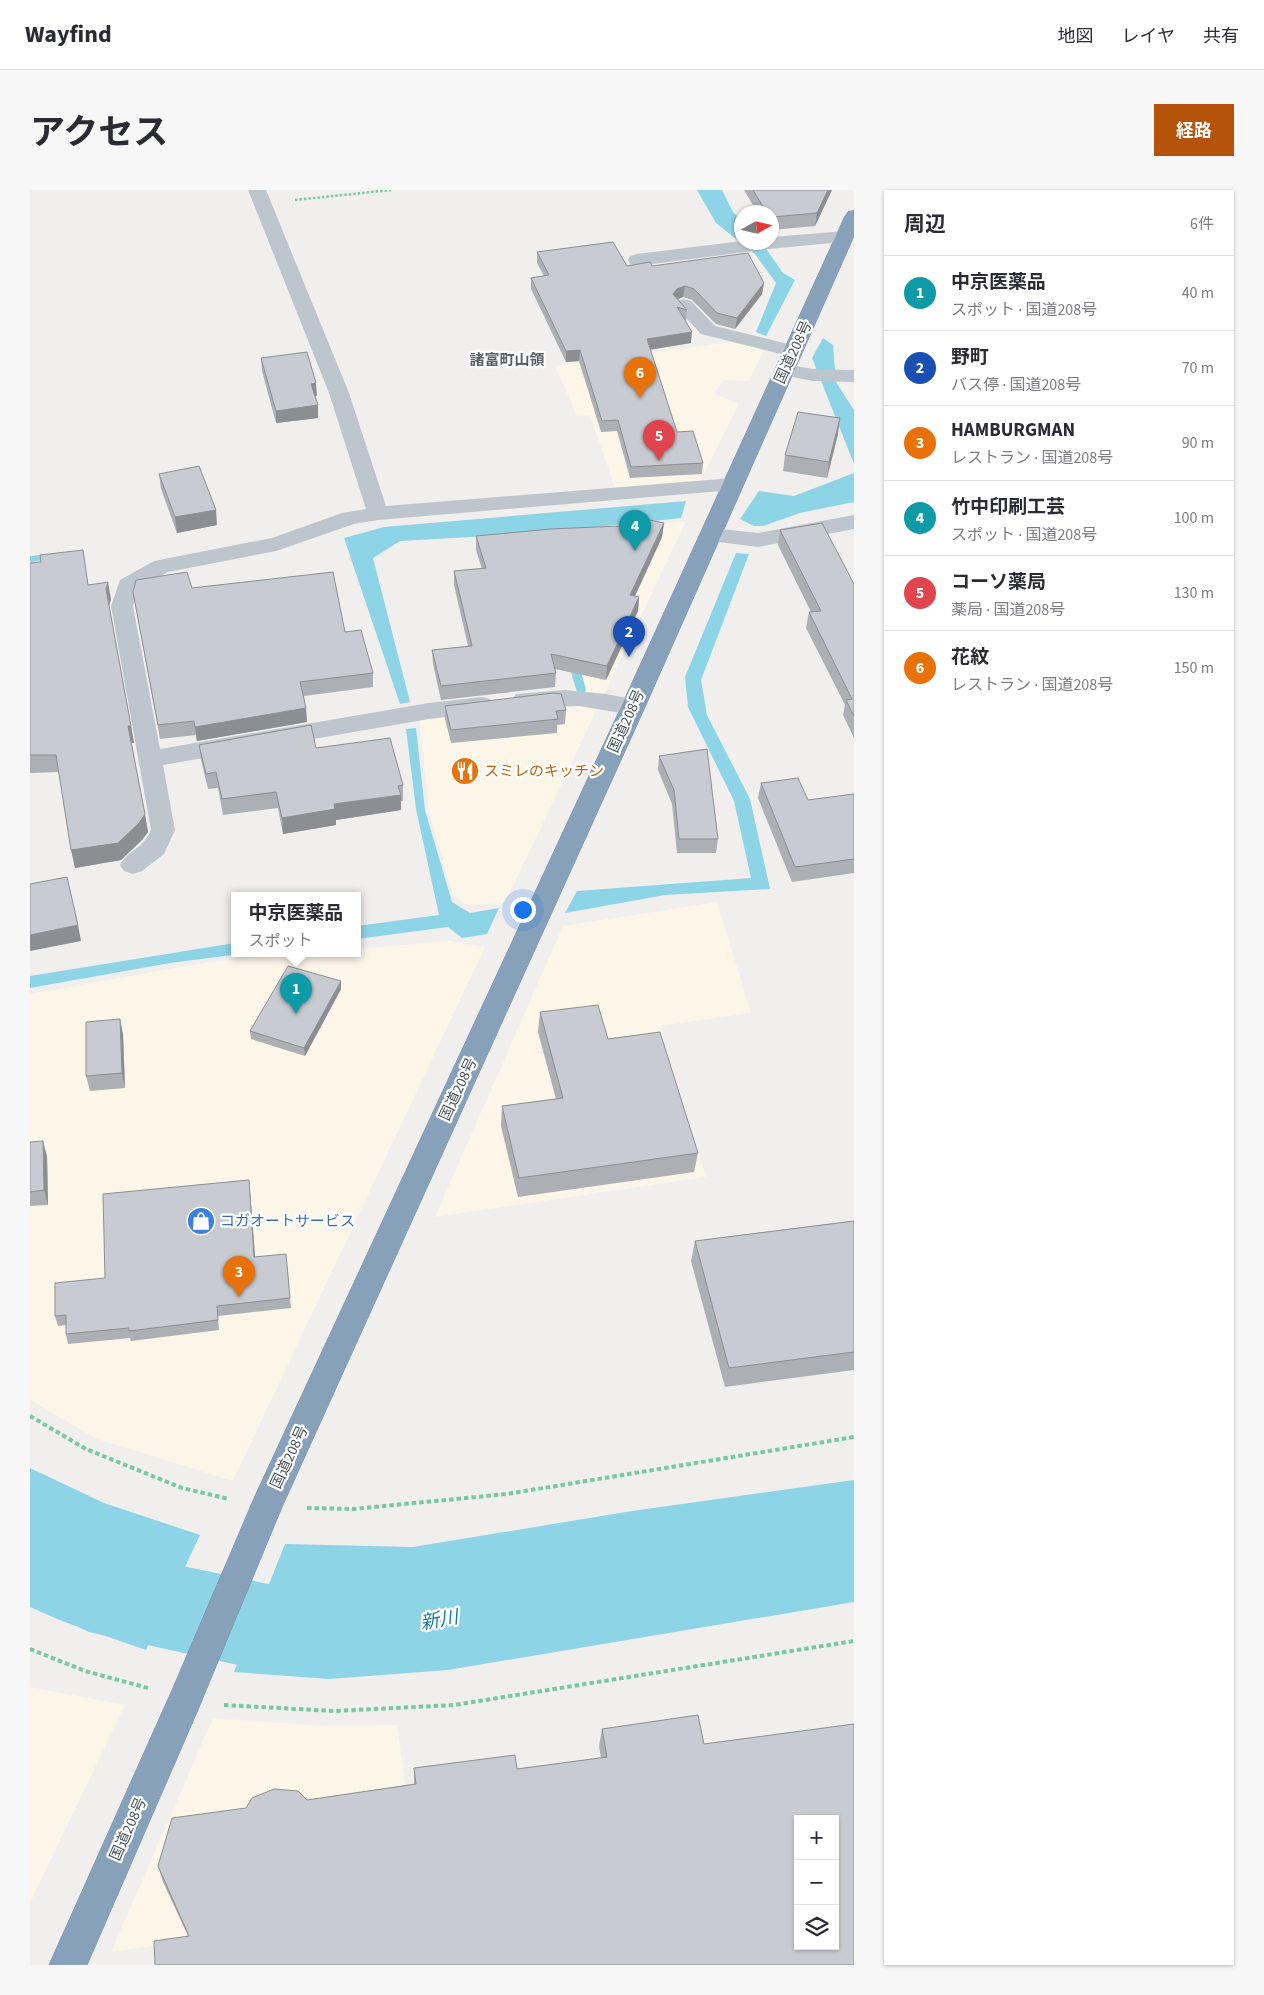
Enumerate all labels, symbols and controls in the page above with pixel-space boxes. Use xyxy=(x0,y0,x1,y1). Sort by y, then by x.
text: Wayfind xyxy=(25,17,112,52)
text: 地図 xyxy=(1058,24,1094,49)
text: レイヤ xyxy=(1122,24,1175,49)
text: 共有 xyxy=(1203,24,1239,49)
button: 経路 xyxy=(1154,104,1234,156)
text: アクセス xyxy=(30,108,168,158)
north arrow xyxy=(734,205,779,250)
text: 周辺 xyxy=(904,209,946,239)
text: 6件 xyxy=(1190,213,1214,235)
text: 中京医薬品 xyxy=(951,269,1046,296)
text: 1 xyxy=(916,282,924,304)
text: 40 m xyxy=(1182,282,1214,304)
text: スポット · 国道208号 xyxy=(951,299,1097,321)
street label: 国道208号 xyxy=(770,317,817,387)
text: 野町 xyxy=(951,344,989,371)
district label: 諸富町山領 xyxy=(469,350,545,371)
pin: 6 xyxy=(624,357,656,398)
text: 2 xyxy=(916,357,924,379)
text: 70 m xyxy=(1182,357,1214,379)
text: バス停 · 国道208号 xyxy=(951,374,1081,396)
text: HAMBURGMAN xyxy=(951,417,1075,444)
pin: 5 xyxy=(643,420,675,461)
text: 3 xyxy=(916,432,924,454)
text: 90 m xyxy=(1182,432,1214,454)
text: レストラン · 国道208号 xyxy=(951,447,1113,469)
text: 竹中印刷工芸 xyxy=(951,494,1065,521)
text: 4 xyxy=(916,507,924,529)
text: 100 m xyxy=(1174,507,1214,529)
pin: 4 xyxy=(619,510,651,551)
text: スポット · 国道208号 xyxy=(951,524,1097,546)
text: コーソ薬局 xyxy=(951,569,1046,596)
text: 5 xyxy=(916,582,924,604)
text: 130 m xyxy=(1174,582,1214,604)
text: 薬局 · 国道208号 xyxy=(951,599,1065,621)
pin: 2 xyxy=(613,616,645,657)
text: 花紋 xyxy=(951,644,989,671)
text: 6 xyxy=(916,657,924,679)
text: 150 m xyxy=(1174,657,1214,679)
text: レストラン · 国道208号 xyxy=(951,674,1113,696)
street label: 国道208号 xyxy=(603,686,650,756)
restaurant icon: スミレのキッチン xyxy=(450,756,480,786)
place label: スミレのキッチン xyxy=(484,761,604,782)
popup xyxy=(231,892,361,957)
your location xyxy=(510,897,536,923)
text: 中京医薬品 xyxy=(248,900,344,927)
text: スポット xyxy=(248,930,313,952)
pin: 1 xyxy=(280,973,312,1014)
street label: 国道208号 xyxy=(435,1054,482,1124)
shop icon: コガオートサービス xyxy=(186,1206,216,1236)
place label: コガオートサービス xyxy=(220,1211,355,1232)
pin: 3 xyxy=(223,1256,255,1297)
street label: 国道208号 xyxy=(266,1422,313,1492)
water label: 新川 xyxy=(418,1604,462,1637)
street label: 国道208号 xyxy=(105,1794,152,1864)
map controls xyxy=(794,1815,839,1950)
button: + xyxy=(794,1815,839,1860)
button: − xyxy=(794,1860,839,1905)
button: layers xyxy=(794,1905,839,1950)

